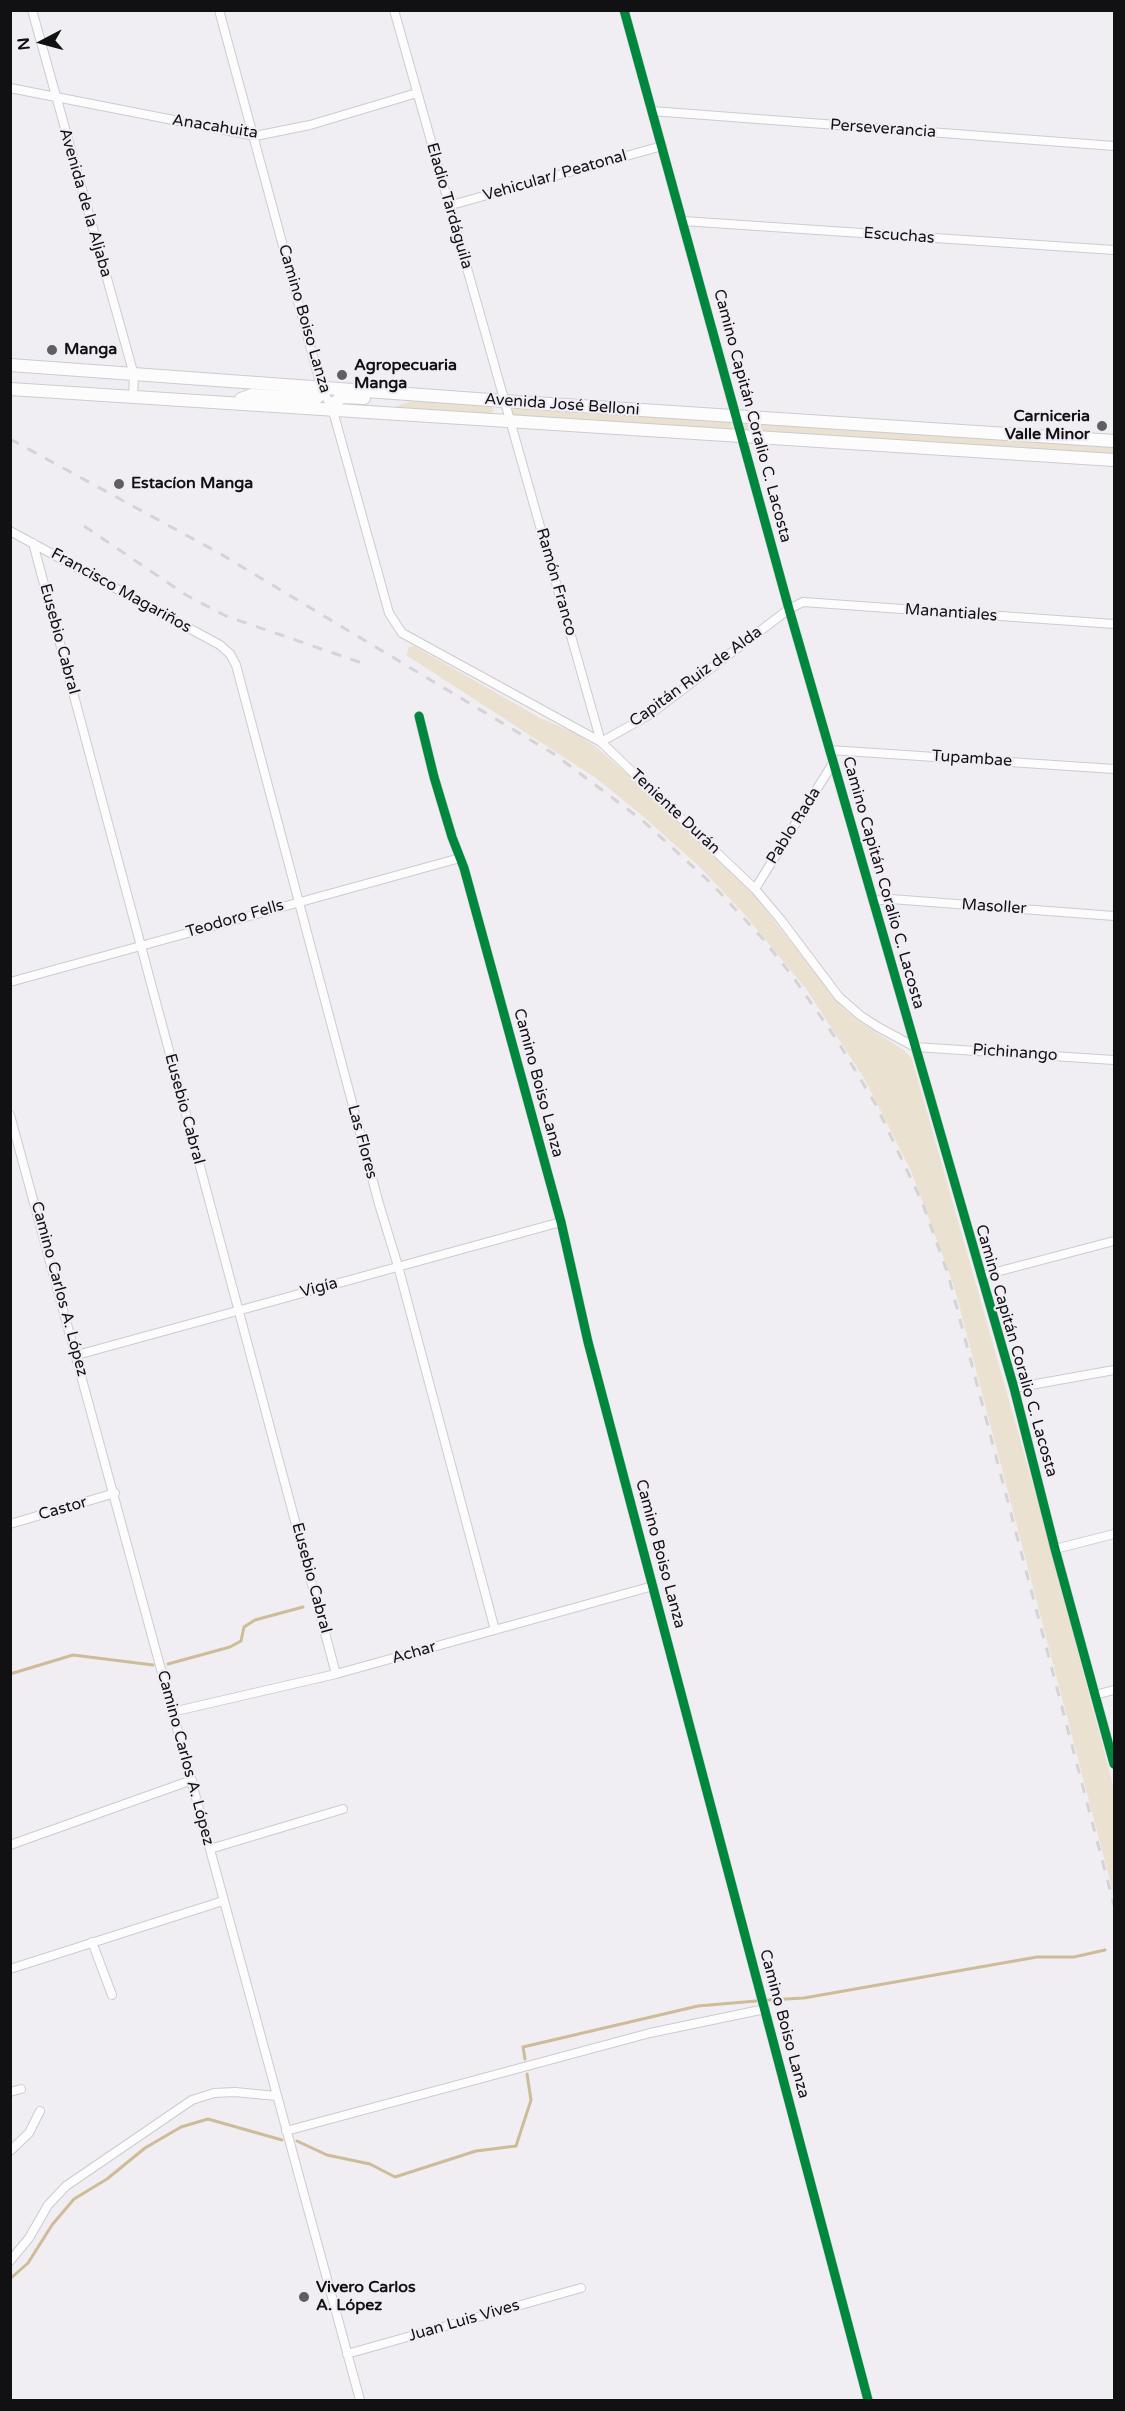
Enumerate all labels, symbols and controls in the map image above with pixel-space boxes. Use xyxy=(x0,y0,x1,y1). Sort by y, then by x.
north arrow xyxy=(12,12,72,72)
text: N xyxy=(13,36,35,51)
street label: Anacahuita xyxy=(171,111,259,143)
street label: Perseverancia xyxy=(829,116,937,142)
street label: Avenida de la Aljaba xyxy=(55,126,115,280)
street label: Eladio Tardáguila xyxy=(422,141,476,271)
street label: Vehicular/ Peatonal xyxy=(481,146,629,206)
street label: Escuchas xyxy=(863,224,935,248)
street label: Camino Boiso Lanza xyxy=(274,243,334,395)
street label: Camino Capitán Coralio C. Lacosta xyxy=(709,287,795,545)
place label: Manga xyxy=(64,340,117,360)
marker: Manga xyxy=(45,343,59,357)
place label: Agropecuaria Manga xyxy=(354,356,457,394)
marker: Agropecuaria Manga xyxy=(335,368,349,382)
street label: Avenida José Belloni xyxy=(484,390,640,420)
place label: Carniceria Valle Minor xyxy=(1005,407,1090,445)
marker: Carniceria Valle Minor xyxy=(1095,419,1109,433)
place label: Estacíon Manga xyxy=(131,474,253,494)
marker: Estacíon Manga xyxy=(112,477,126,491)
street label: Ramón Franco xyxy=(531,526,581,638)
street label: Francisco Magariños xyxy=(47,544,195,638)
street label: Eusebio Cabral xyxy=(35,582,83,696)
street label: Manantiales xyxy=(904,600,998,626)
street label: Capitán Ruiz de Alda xyxy=(626,623,766,731)
street label: Tupambae xyxy=(931,747,1013,771)
street label: Camino Capitán Coralio C. Lacosta xyxy=(838,755,928,1011)
street label: Teniente Durán xyxy=(626,765,724,859)
street label: Pablo Rada xyxy=(763,784,825,868)
street label: Masoller xyxy=(961,895,1027,919)
street label: Teodoro Fells xyxy=(184,896,286,942)
street label: Camino Boiso Lanza xyxy=(509,1006,567,1160)
street label: Pichinango xyxy=(972,1040,1058,1066)
street label: Eusebio Cabral xyxy=(160,1052,208,1166)
street label: Las Flores xyxy=(343,1103,381,1181)
street label: Camino Carlos A. López xyxy=(26,1199,92,1379)
street label: Camino Capitán Coralio C. Lacosta xyxy=(971,1223,1061,1479)
street label: Vigía xyxy=(298,1274,340,1302)
street label: Camino Boiso Lanza xyxy=(631,1477,689,1631)
street label: Castor xyxy=(37,1493,89,1525)
street label: Eusebio Cabral xyxy=(287,1521,335,1635)
street label: Achar xyxy=(390,1638,438,1668)
street label: Camino Carlos A. López xyxy=(152,1668,218,1848)
street label: Camino Boiso Lanza xyxy=(755,1947,813,2101)
place label: Vivero Carlos A. López xyxy=(316,2278,416,2316)
marker: Vivero Carlos A. López xyxy=(297,2290,311,2304)
street label: Juan Luis Vives xyxy=(406,2296,522,2346)

